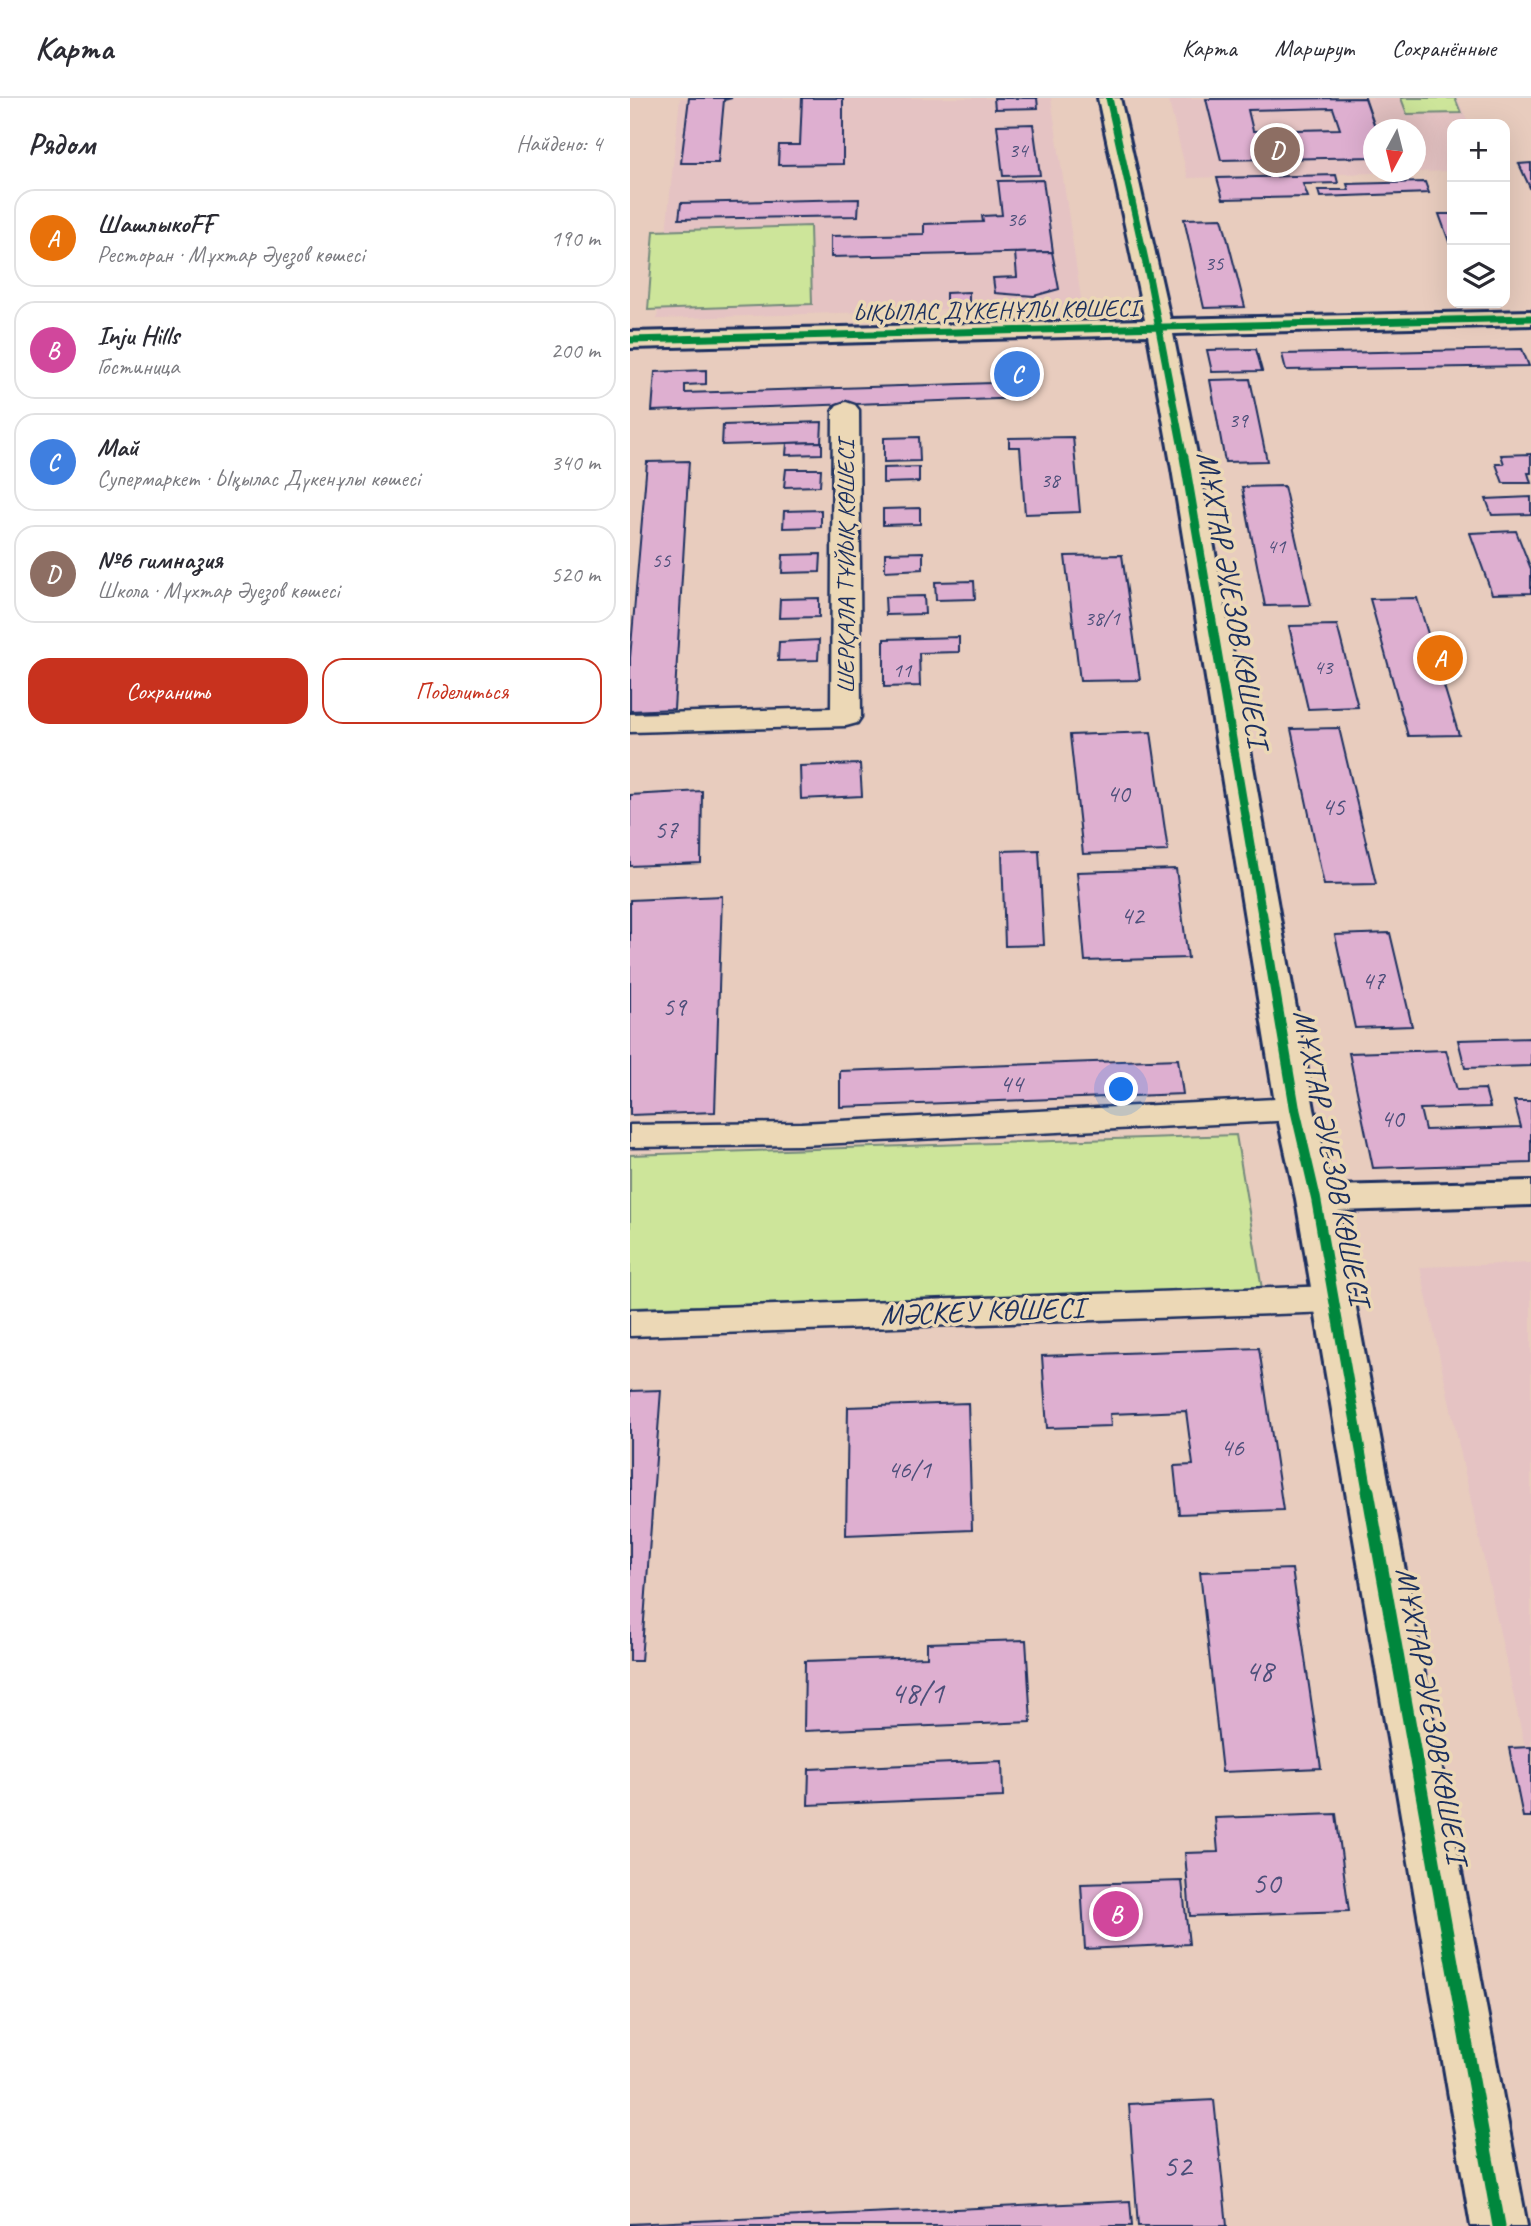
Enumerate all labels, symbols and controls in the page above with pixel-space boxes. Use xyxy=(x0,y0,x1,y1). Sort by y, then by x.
text: Карта xyxy=(35,27,114,69)
text: Карта xyxy=(1182,33,1237,63)
text: Маршрут xyxy=(1275,33,1354,63)
text: Сохранённые xyxy=(1392,33,1496,63)
north arrow xyxy=(1363,119,1426,182)
map controls xyxy=(1447,119,1510,308)
button: + xyxy=(1447,119,1510,182)
pin: D xyxy=(1254,124,1300,176)
text: Рядом xyxy=(28,125,95,163)
text: Найдено: 4 xyxy=(516,129,602,158)
house number: 34 xyxy=(1009,137,1030,163)
button: − xyxy=(1447,182,1510,245)
house number: 36 xyxy=(1007,206,1026,232)
text: ШашлыкoFF xyxy=(97,207,214,240)
text: A xyxy=(47,224,59,253)
text: 190 m xyxy=(551,224,600,253)
text: Ресторан · Мұхтар Әуезов көшесі xyxy=(97,240,364,269)
button: layers xyxy=(1447,245,1510,308)
house number: 35 xyxy=(1205,250,1225,276)
street label: ЫҚЫЛАС ДҮКЕНҰЛЫ КӨШЕСІ xyxy=(853,292,1144,327)
text: Inju Hills xyxy=(97,319,179,352)
text: B xyxy=(47,336,59,365)
text: 200 m xyxy=(551,336,600,365)
pin: C xyxy=(994,348,1040,400)
text: Гостиница xyxy=(97,352,179,381)
house number: 39 xyxy=(1229,407,1249,433)
text: Май xyxy=(97,431,139,464)
street label: ШЕРҚАЛА ТҰЙЫҚ КӨШЕСІ xyxy=(831,435,861,694)
text: C xyxy=(48,448,58,477)
text: 340 m xyxy=(551,448,600,477)
street label: МҰХТАР ӘУЕЗОВ КӨШЕСІ xyxy=(1188,448,1279,756)
text: Супермаркет · Ықылас Дүкенұлы көшесі xyxy=(97,464,420,493)
house number: 38 xyxy=(1041,467,1062,493)
house number: 41 xyxy=(1267,533,1287,559)
text: №6 гимназия xyxy=(97,543,222,576)
house number: 55 xyxy=(652,547,672,573)
text: D xyxy=(46,560,60,589)
text: 520 m xyxy=(551,560,600,589)
text: Школа · Мұхтар Әуезов көшесі xyxy=(97,576,340,605)
house number: 38/1 xyxy=(1084,605,1121,631)
pin: A xyxy=(1417,632,1463,684)
house number: 43 xyxy=(1314,654,1334,680)
house number: 11 xyxy=(893,657,913,683)
button: Сохранить xyxy=(28,658,308,724)
button: Поделиться xyxy=(322,658,602,724)
house number: 40 xyxy=(1106,777,1132,810)
house number: 45 xyxy=(1321,790,1346,823)
house number: 57 xyxy=(654,813,679,846)
house number: 42 xyxy=(1120,899,1146,932)
house number: 47 xyxy=(1361,964,1386,997)
house number: 59 xyxy=(662,990,688,1023)
street label: МҰХТАР ӘУЕЗОВ КӨШЕСІ xyxy=(1285,1007,1381,1314)
house number: 44 xyxy=(999,1067,1025,1100)
your location xyxy=(1104,1072,1138,1106)
house number: 40 xyxy=(1380,1102,1406,1135)
street label: МӘСКЕУ КӨШЕСІ xyxy=(880,1288,1091,1334)
house number: 46 xyxy=(1220,1431,1245,1464)
house number: 46/1 xyxy=(887,1453,932,1486)
street label: МҰХТАР ӘУЕЗОВ КӨШЕСІ xyxy=(1387,1564,1478,1872)
house number: 48 xyxy=(1245,1650,1276,1691)
house number: 48/1 xyxy=(890,1672,945,1713)
house number: 50 xyxy=(1252,1862,1283,1903)
pin: B xyxy=(1093,1888,1139,1940)
house number: 52 xyxy=(1163,2145,1194,2186)

